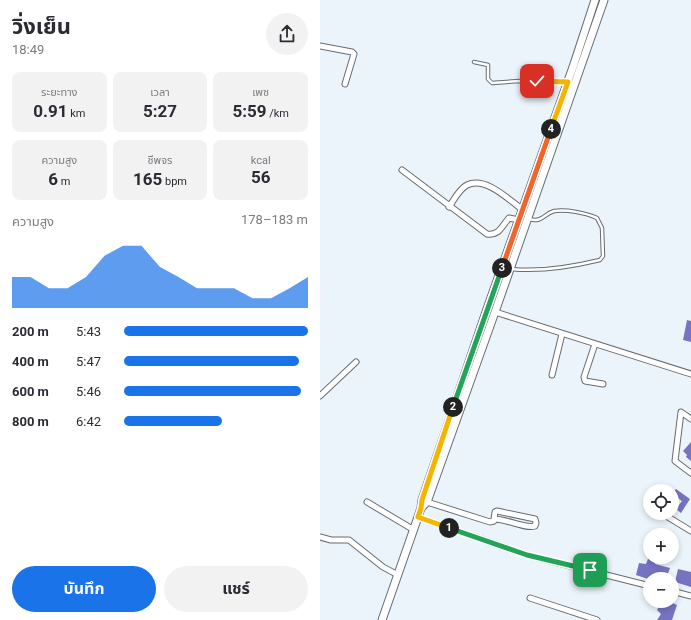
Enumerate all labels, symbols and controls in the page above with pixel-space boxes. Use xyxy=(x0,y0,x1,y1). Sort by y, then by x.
button: share xyxy=(266,13,308,55)
text: วิ่งเย็น xyxy=(12,14,71,39)
text: 18:49 xyxy=(12,42,44,57)
pin xyxy=(520,64,554,98)
icon: check xyxy=(526,70,548,92)
text: ระยะทาง xyxy=(41,86,78,99)
text: เวลา xyxy=(150,86,170,99)
text: เพซ xyxy=(252,86,269,99)
text: 0.91 xyxy=(33,101,67,121)
text: 5:27 xyxy=(143,101,177,121)
text: 5:59 xyxy=(232,101,266,121)
text: km xyxy=(67,107,85,120)
text: /km xyxy=(266,107,289,120)
pin: 4 xyxy=(541,119,561,139)
text: 4 xyxy=(548,122,554,135)
text: ความสูง xyxy=(42,154,77,167)
text: ชีพจร xyxy=(148,154,172,167)
text: kcal xyxy=(251,154,271,167)
text: 56 xyxy=(251,167,270,187)
text: 6 xyxy=(48,169,58,189)
text: 165 xyxy=(133,169,162,189)
text: m xyxy=(58,175,70,188)
text: bpm xyxy=(162,175,187,188)
text: 178–183 m xyxy=(241,212,308,227)
text: ความสูง xyxy=(12,214,54,229)
pin: 3 xyxy=(492,258,512,278)
text: 3 xyxy=(499,261,505,274)
text: 200 m xyxy=(12,324,49,339)
text: 5:43 xyxy=(76,324,101,339)
text: 400 m xyxy=(12,354,49,369)
text: 5:47 xyxy=(76,354,101,369)
text: 600 m xyxy=(12,384,49,399)
text: 5:46 xyxy=(76,384,101,399)
pin: 2 xyxy=(443,397,463,417)
text: 2 xyxy=(450,400,456,413)
text: 800 m xyxy=(12,414,49,429)
text: 6:42 xyxy=(76,414,101,429)
map controls xyxy=(643,484,679,608)
button: locate xyxy=(643,484,679,520)
pin: 1 xyxy=(439,518,459,538)
text: 1 xyxy=(446,521,452,534)
button: + xyxy=(643,528,679,564)
pin xyxy=(573,553,607,587)
icon: arrive xyxy=(579,559,601,581)
button: บันทึก xyxy=(12,566,156,612)
button: แชร์ xyxy=(164,566,308,612)
button: − xyxy=(643,572,679,608)

